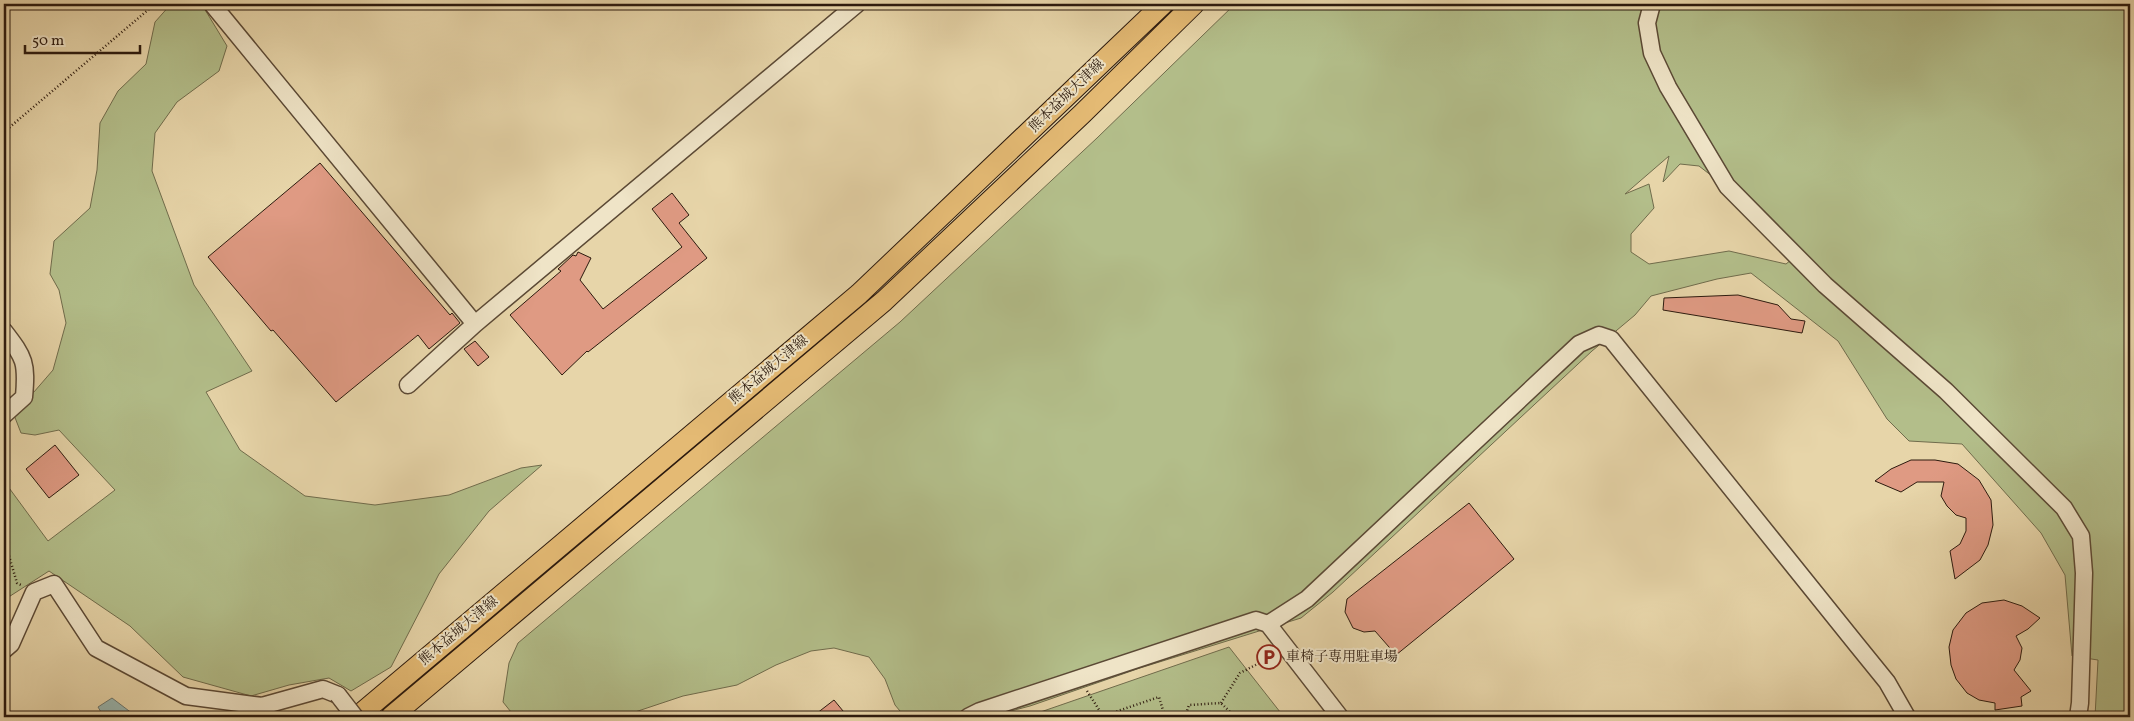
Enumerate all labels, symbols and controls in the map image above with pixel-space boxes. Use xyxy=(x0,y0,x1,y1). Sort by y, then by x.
scale bar xyxy=(25,22,140,54)
text: 50 m xyxy=(32,31,64,52)
street label: 熊本益城大津線 xyxy=(1025,55,1109,137)
street label: 熊本益城大津線 xyxy=(725,331,813,409)
street label: 熊本益城大津線 xyxy=(415,592,503,670)
parking icon: 車椅子専用駐車場 xyxy=(1256,644,1282,670)
place label: 車椅子専用駐車場 xyxy=(1286,648,1398,667)

